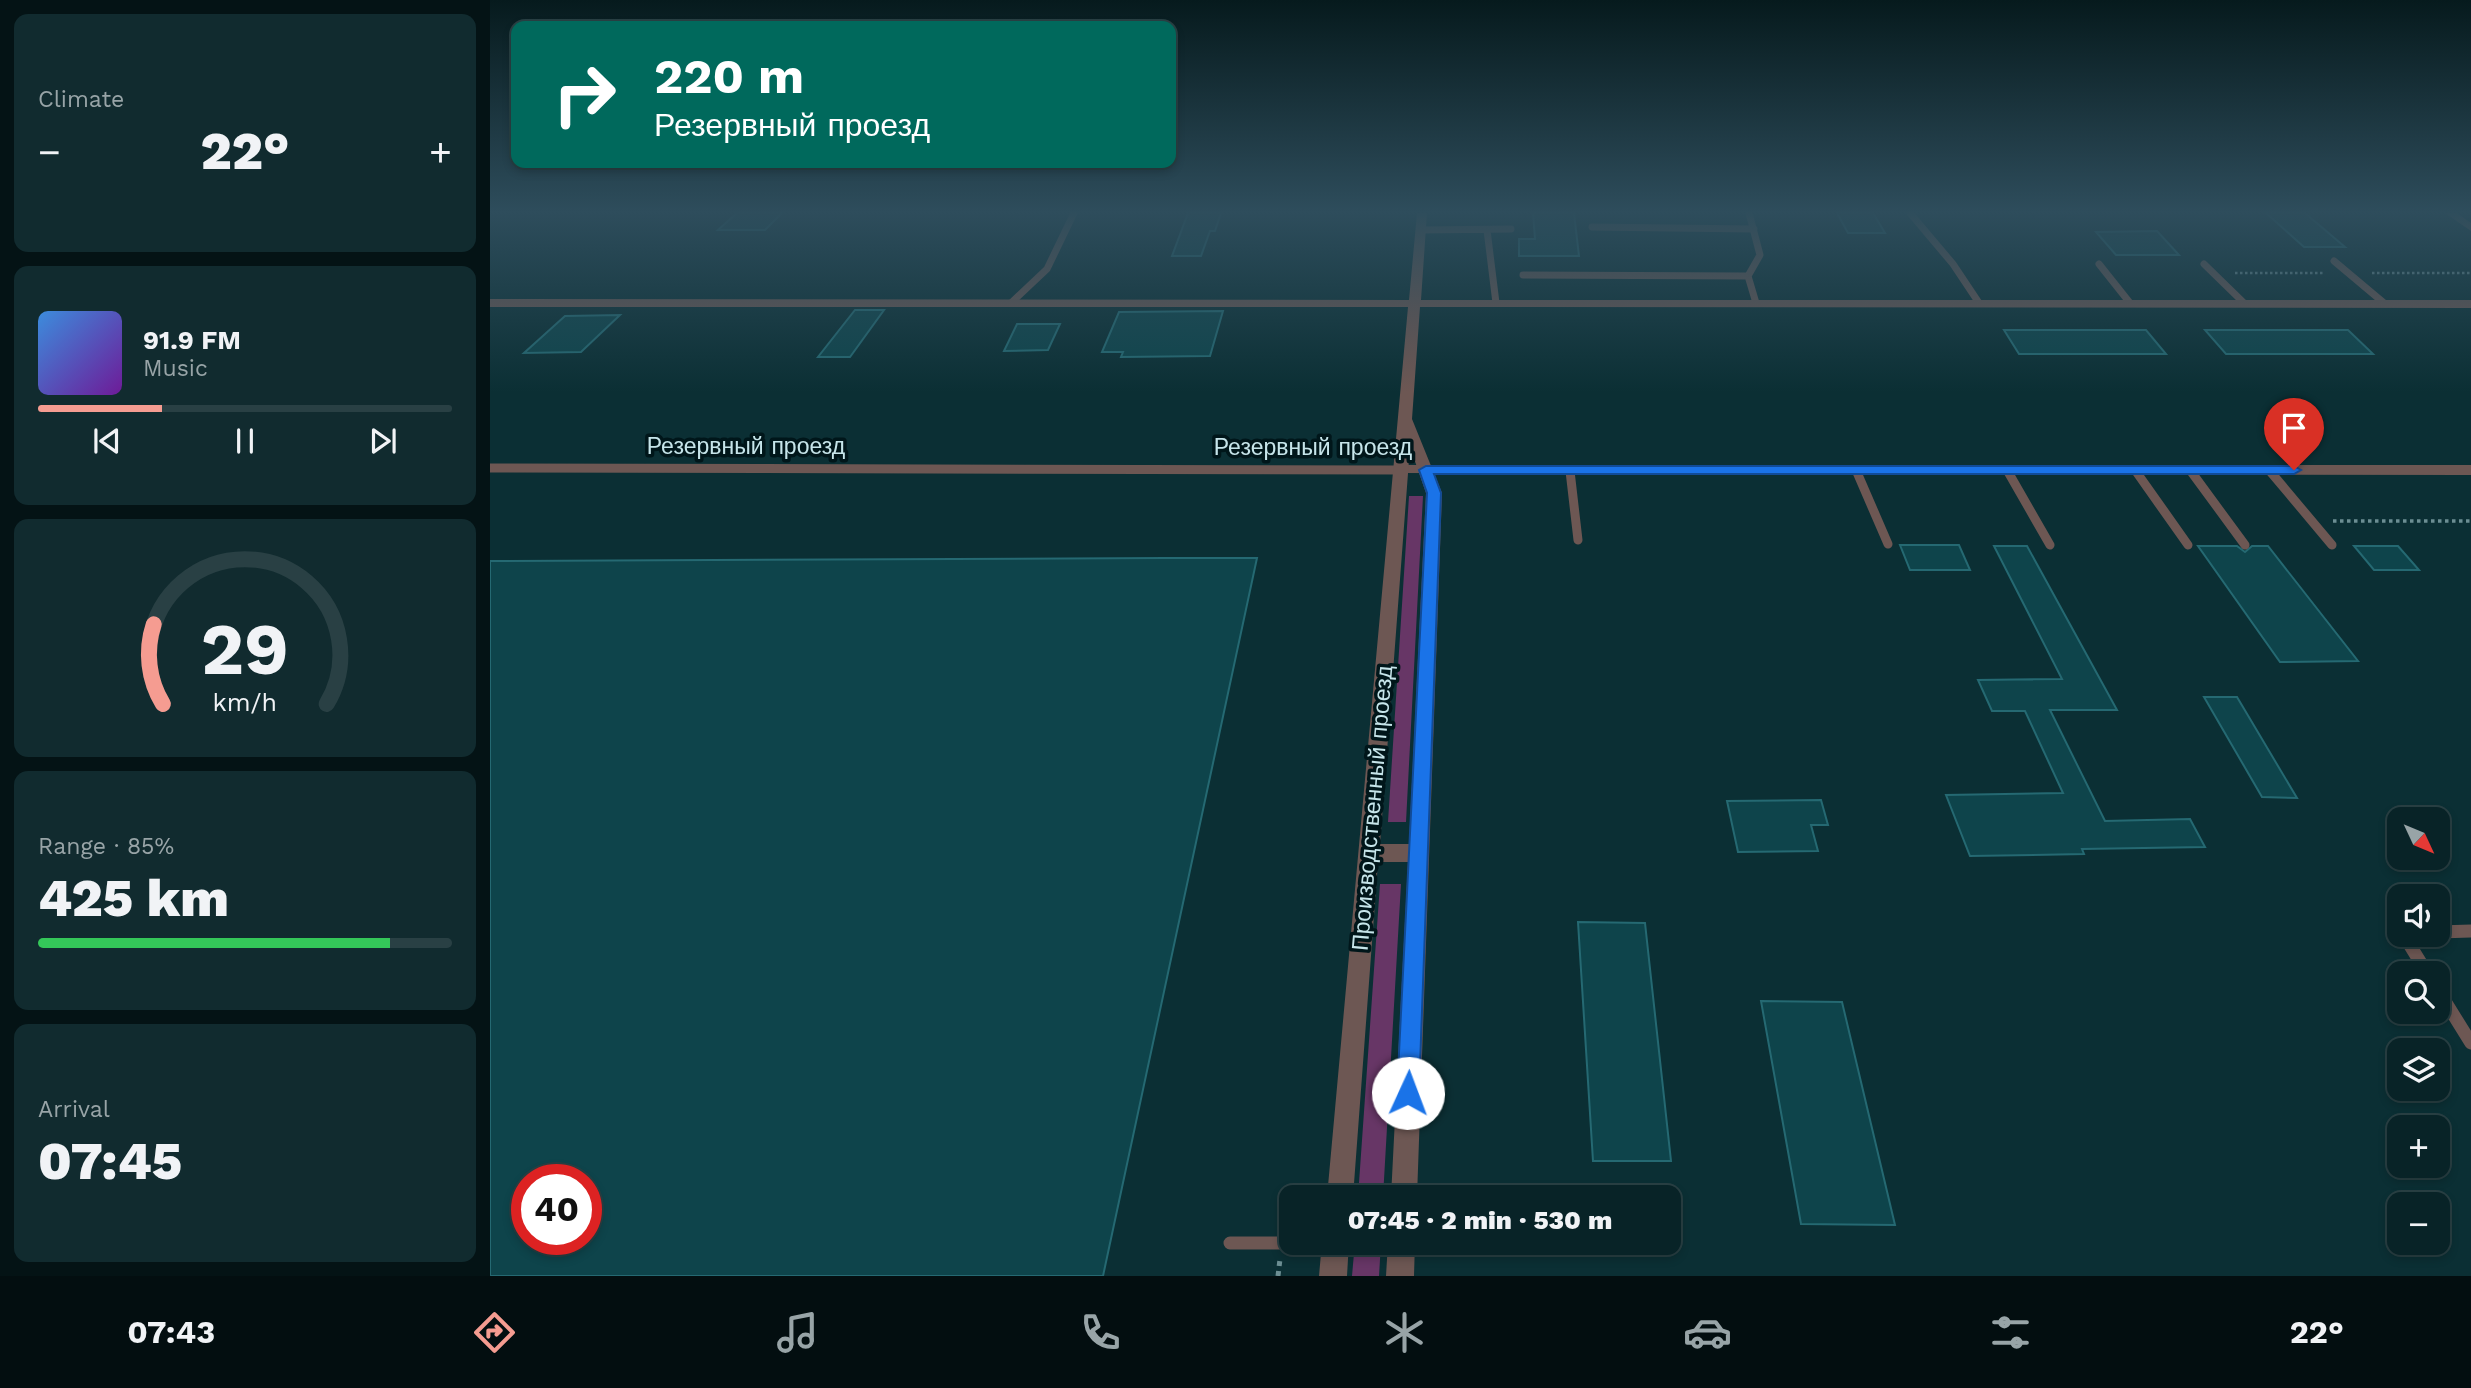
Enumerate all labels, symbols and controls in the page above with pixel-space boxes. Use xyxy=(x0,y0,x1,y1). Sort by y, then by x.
text: 220 m xyxy=(654,47,804,105)
icon: right xyxy=(539,49,630,140)
text: Climate xyxy=(38,86,124,113)
text: Резервный проезд xyxy=(654,106,930,144)
text: 22° xyxy=(201,121,289,182)
text: − xyxy=(38,130,61,174)
text: + xyxy=(429,130,452,174)
text: 91.9 FM xyxy=(143,325,241,355)
text: Music xyxy=(143,355,208,382)
pin xyxy=(2264,398,2324,470)
icon: arrive xyxy=(2275,409,2313,447)
icon: previous xyxy=(88,422,126,460)
icon: pause xyxy=(226,422,264,460)
icon: next xyxy=(364,422,402,460)
street label: Резервный проезд xyxy=(647,433,846,460)
street label: Резервный проезд xyxy=(1214,434,1413,461)
text: 29 xyxy=(201,606,289,692)
street label: Производственный проезд xyxy=(1347,664,1398,952)
text: km/h xyxy=(213,688,277,717)
north arrow xyxy=(2387,807,2450,870)
map controls xyxy=(2387,807,2450,1255)
text: Range · 85% xyxy=(38,833,174,860)
text: 425 km xyxy=(38,868,229,929)
button: sound xyxy=(2387,884,2450,947)
button: search xyxy=(2387,961,2450,1024)
button: layers xyxy=(2387,1038,2450,1101)
position arrow xyxy=(1371,1056,1445,1130)
text: Arrival xyxy=(38,1096,110,1123)
button: + xyxy=(2387,1115,2450,1178)
text: 07:45 xyxy=(38,1131,182,1192)
speed limit sign: 40 xyxy=(511,1164,602,1255)
button: − xyxy=(2387,1192,2450,1255)
text: 07:45 · 2 min · 530 m xyxy=(1348,1205,1612,1235)
icon: directions xyxy=(470,1308,519,1357)
icon: music xyxy=(773,1308,822,1357)
icon: phone xyxy=(1076,1308,1125,1357)
icon: climate xyxy=(1380,1308,1429,1357)
icon: car xyxy=(1683,1308,1732,1357)
icon: filters xyxy=(1986,1308,2035,1357)
text: 07:43 xyxy=(127,1313,215,1351)
text: 22° xyxy=(2290,1313,2344,1351)

